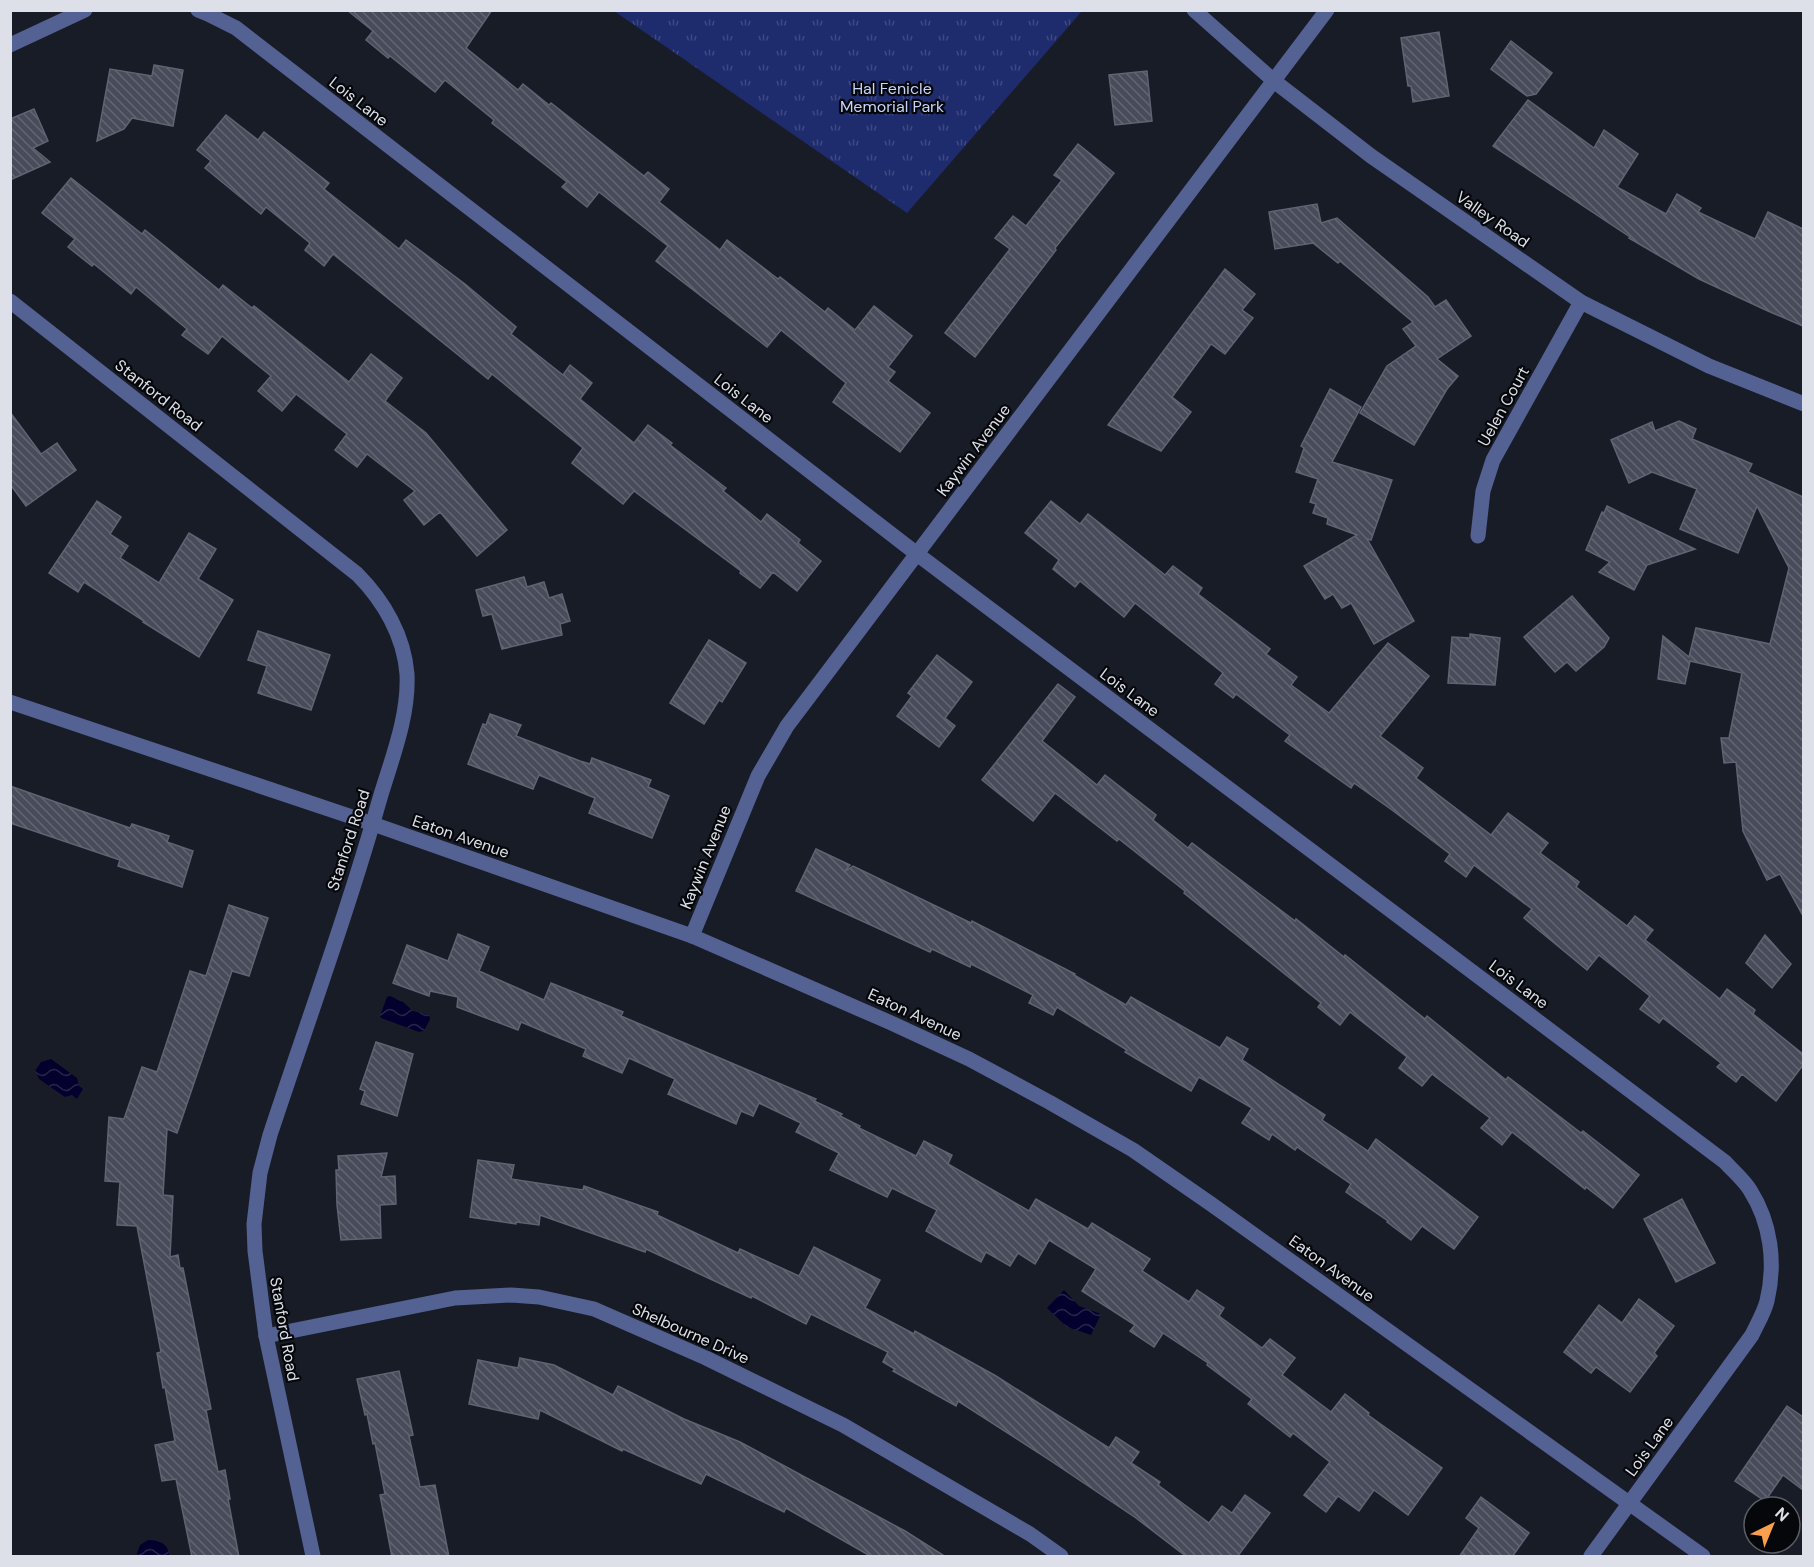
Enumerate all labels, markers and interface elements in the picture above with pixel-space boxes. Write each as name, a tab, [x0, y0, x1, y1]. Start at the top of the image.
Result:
street label: Lois Lane	[325, 72, 392, 131]
park label: Hal Fenicle Memorial Park	[840, 78, 944, 117]
street label: Valley Road	[1452, 186, 1533, 252]
street label: Stanford Road	[111, 355, 207, 436]
street label: Uelen Court	[1473, 363, 1534, 450]
street label: Lois Lane	[710, 369, 777, 428]
street label: Kaywin Avenue	[932, 400, 1015, 501]
street label: Lois Lane	[1096, 663, 1164, 722]
street label: Stanford Road	[322, 787, 375, 893]
street label: Kaywin Avenue	[675, 802, 736, 912]
street label: Eaton Avenue	[410, 810, 512, 863]
street label: Lois Lane	[1485, 955, 1553, 1014]
street label: Eaton Avenue	[865, 984, 965, 1045]
street label: Eaton Avenue	[1285, 1230, 1379, 1307]
street label: Stanford Road	[265, 1275, 304, 1383]
street label: Shelbourne Drive	[629, 1298, 753, 1369]
street label: Lois Lane	[1621, 1412, 1678, 1480]
north arrow	[1742, 1495, 1802, 1555]
text: N	[1770, 1503, 1793, 1526]

